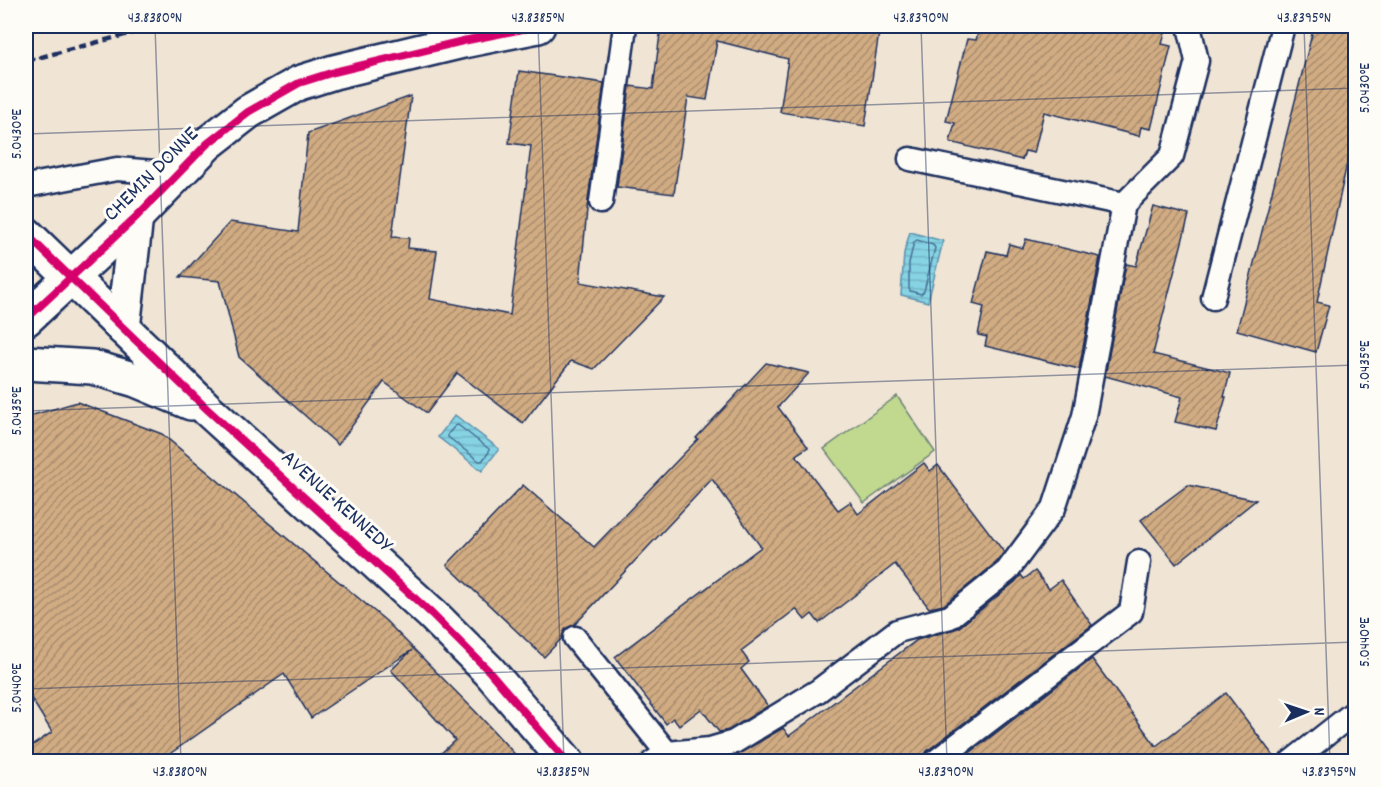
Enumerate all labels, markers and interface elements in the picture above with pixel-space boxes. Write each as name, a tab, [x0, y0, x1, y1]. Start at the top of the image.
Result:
text: 43.8380°N	[128, 8, 182, 30]
text: 43.8385°N	[511, 8, 565, 30]
text: 43.8390°N	[893, 8, 949, 30]
text: 43.8395°N	[1277, 8, 1331, 30]
text: 5.0430°E	[1355, 63, 1377, 113]
text: 5.0430°E	[7, 109, 29, 159]
street label: CHEMIN DONNE	[97, 120, 207, 230]
text: 5.0435°E	[1355, 340, 1377, 390]
text: 5.0435°E	[7, 386, 29, 436]
street label: AVENUE KENNEDY	[273, 444, 399, 561]
text: 5.0440°E	[1355, 617, 1377, 667]
text: 5.0440°E	[7, 663, 29, 713]
north arrow	[1276, 682, 1336, 742]
text: N	[1307, 707, 1330, 716]
text: 43.8380°N	[153, 762, 207, 784]
text: 43.8385°N	[536, 762, 590, 784]
text: 43.8390°N	[918, 762, 974, 784]
text: 43.8395°N	[1302, 762, 1356, 784]

